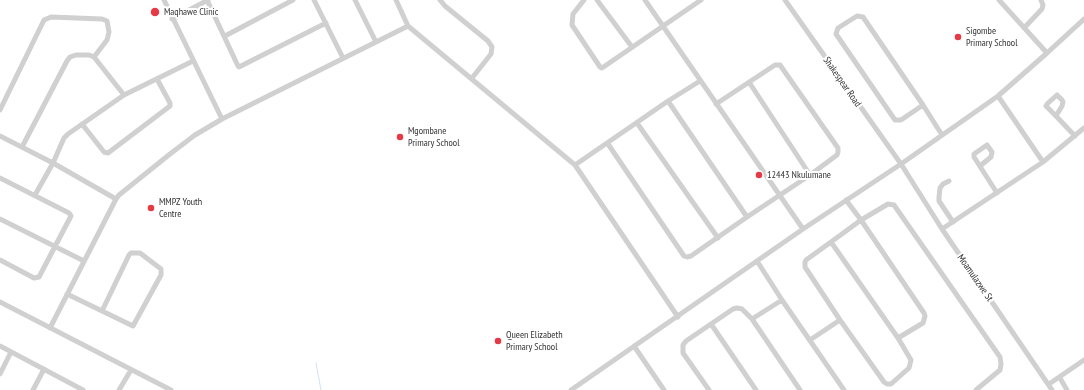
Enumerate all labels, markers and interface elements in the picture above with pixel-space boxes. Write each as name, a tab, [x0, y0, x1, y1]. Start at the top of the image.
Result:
marker: Maqhawe Clinic	[149, 6, 161, 18]
place label: Maqhawe Clinic	[164, 6, 218, 18]
place label: Sigombe Primary School	[966, 25, 1017, 48]
marker: Sigombe Primary School	[953, 32, 963, 42]
street label: Shakespear Road	[820, 55, 864, 109]
place label: Mgombane Primary School	[408, 125, 459, 148]
marker: Mgombane Primary School	[395, 132, 405, 142]
place label: 12443 Nkulumane	[767, 169, 831, 181]
marker: 12443 Nkulumane	[754, 170, 764, 180]
place label: MMPZ Youth Centre	[159, 196, 202, 220]
marker: MMPZ Youth Centre	[146, 203, 156, 213]
street label: Moamulazwe St	[954, 252, 996, 304]
place label: Queen Elizabeth Primary School	[506, 329, 563, 352]
marker: Queen Elizabeth Primary School	[493, 336, 503, 346]

